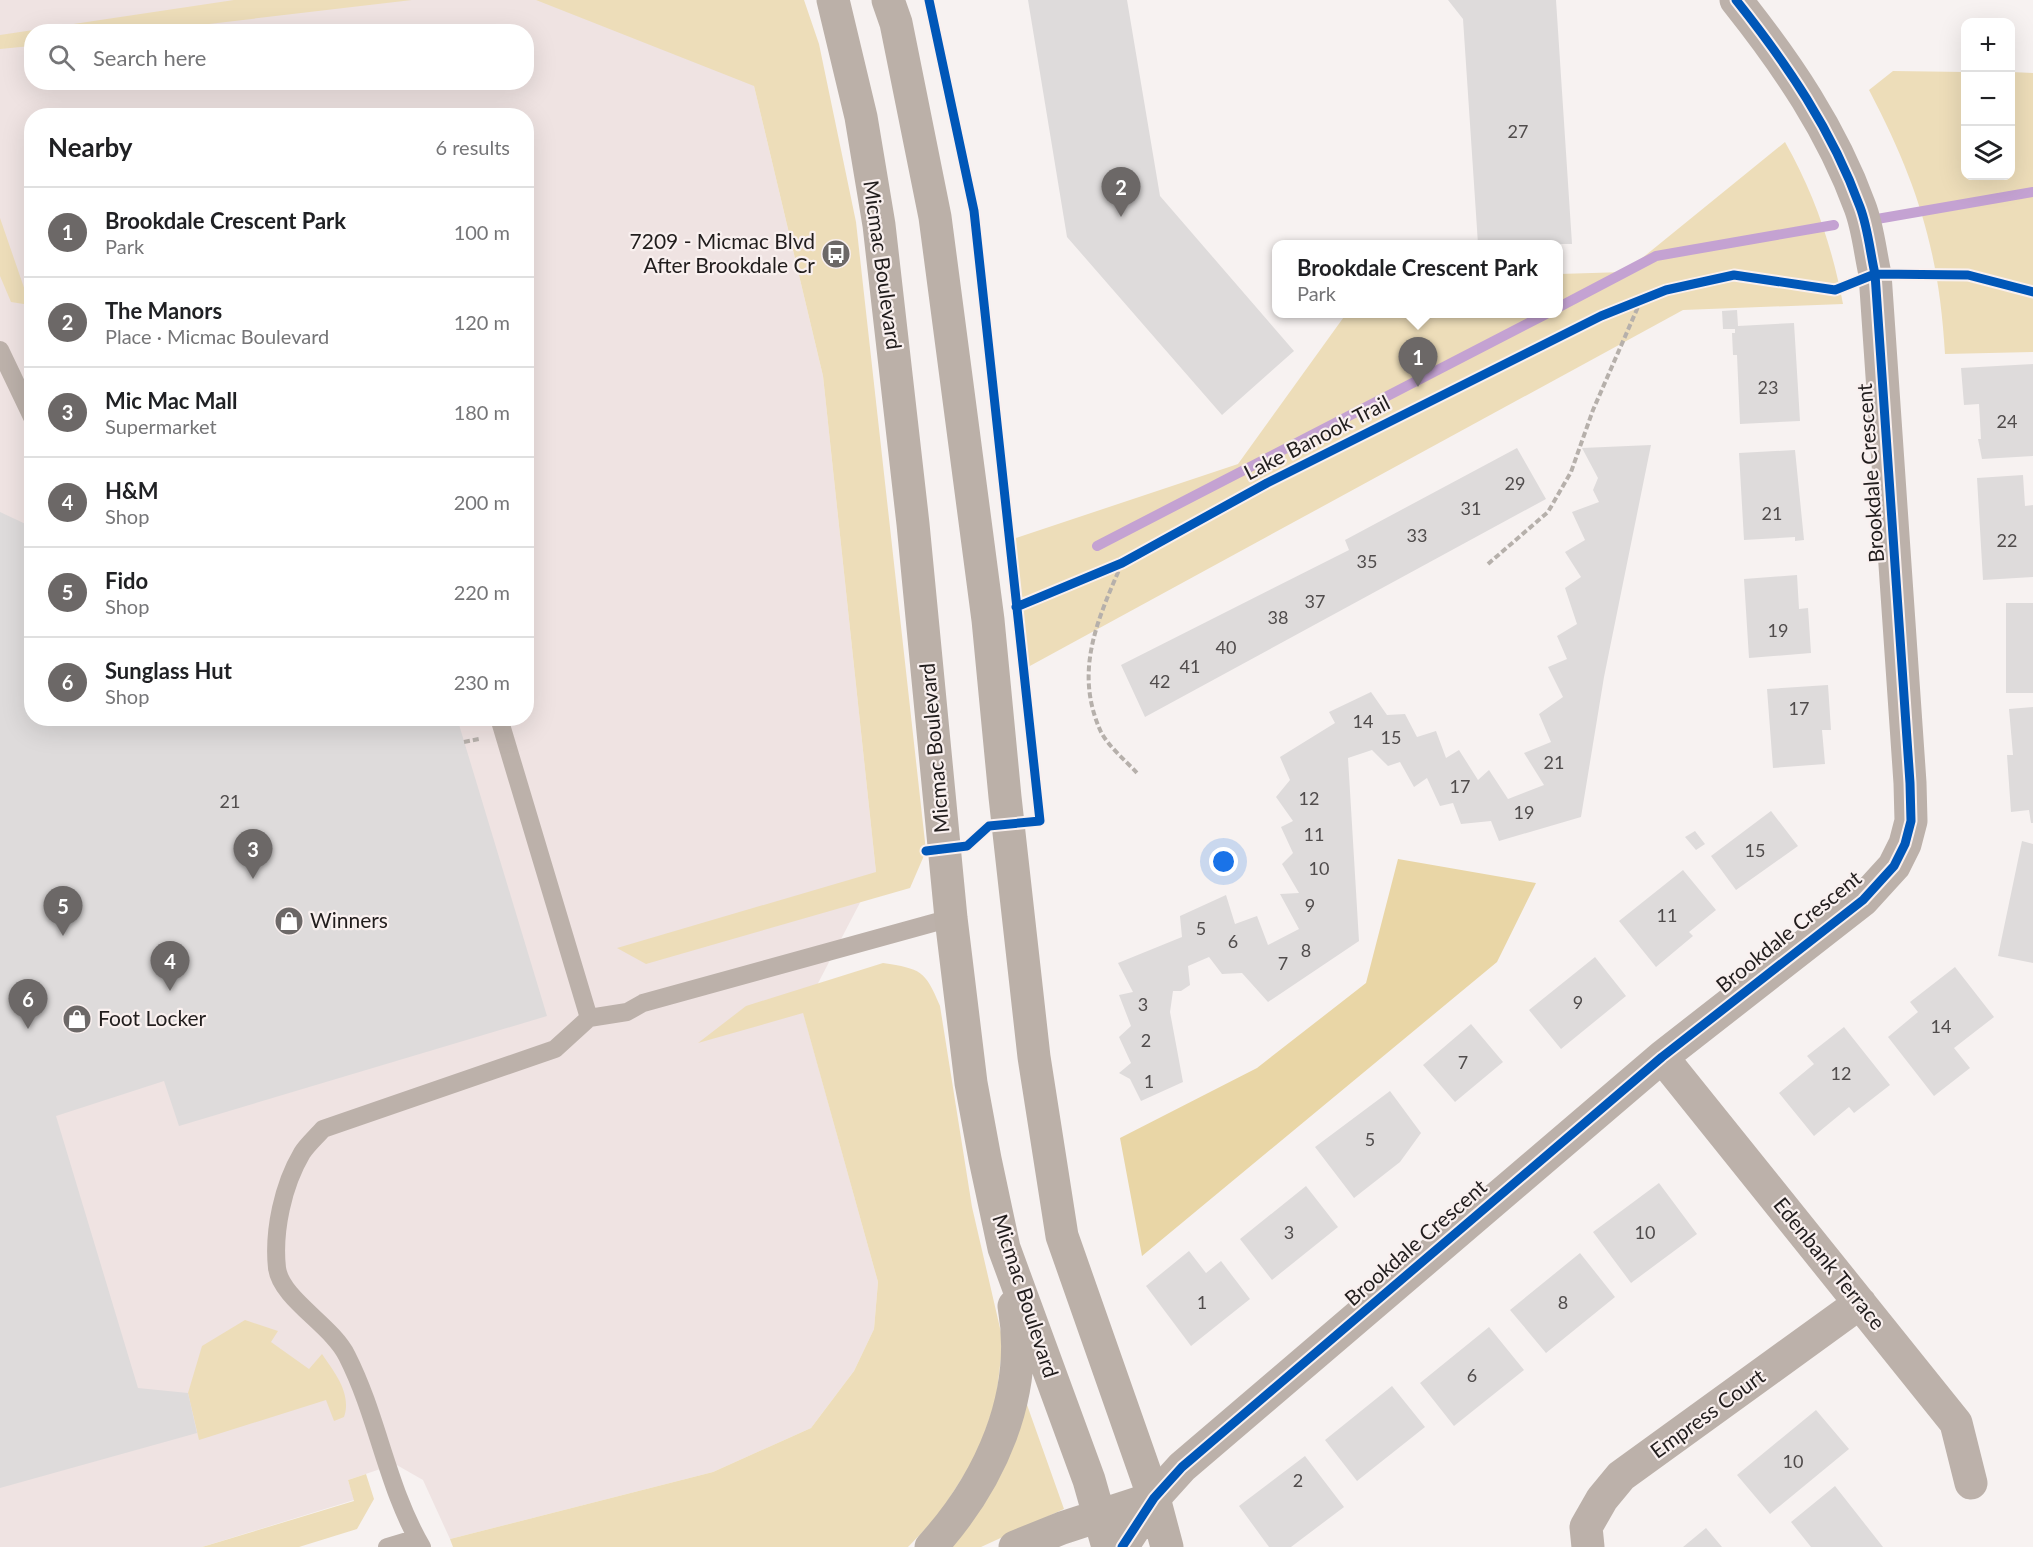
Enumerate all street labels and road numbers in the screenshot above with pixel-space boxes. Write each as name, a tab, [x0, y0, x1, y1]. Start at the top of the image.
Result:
street label: Micmac Boulevard	[859, 179, 908, 351]
street label: Brookdale Crescent	[1851, 382, 1888, 564]
street label: Lake Banook Trail	[1239, 389, 1394, 484]
street label: Micmac Boulevard	[914, 662, 953, 834]
street label: Brookdale Crescent	[1710, 864, 1866, 997]
street label: Brookdale Crescent	[1339, 1173, 1491, 1310]
street label: Edenbank Terrace	[1769, 1192, 1891, 1334]
street label: Micmac Boulevard	[988, 1211, 1065, 1380]
street label: Empress Court	[1645, 1363, 1770, 1463]

